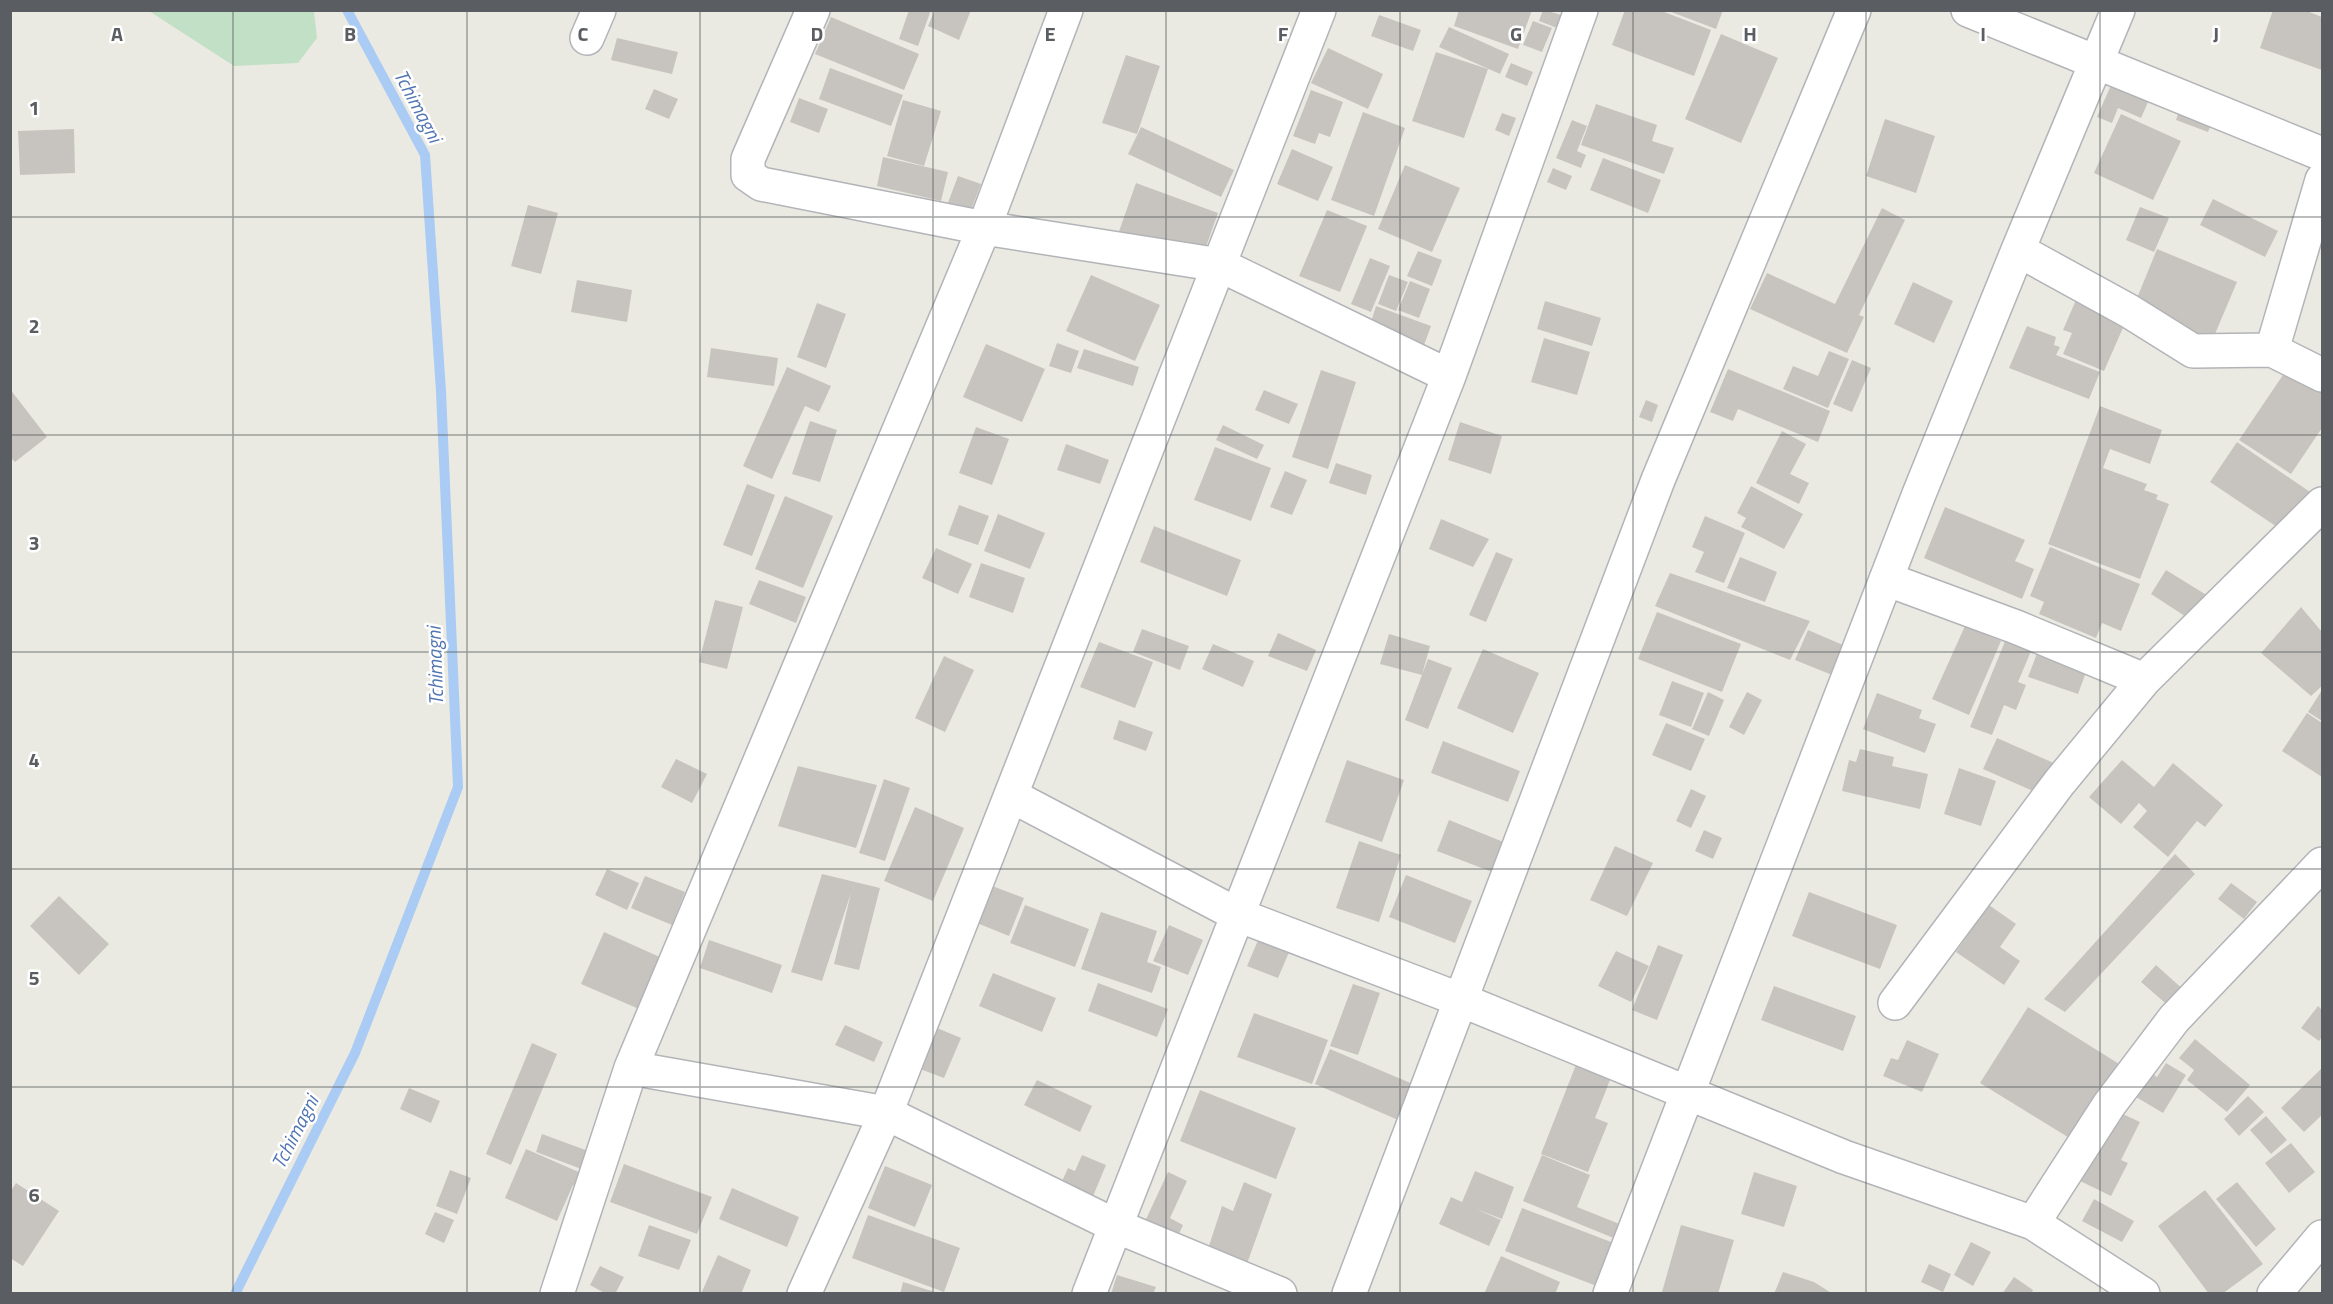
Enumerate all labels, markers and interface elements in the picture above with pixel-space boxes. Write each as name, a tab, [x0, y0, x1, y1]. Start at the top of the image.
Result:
text: A	[111, 18, 123, 49]
text: B	[344, 18, 356, 49]
text: C	[578, 18, 589, 49]
text: D	[811, 18, 823, 49]
text: E	[1044, 18, 1056, 49]
text: F	[1278, 18, 1289, 49]
text: G	[1510, 18, 1522, 49]
text: H	[1743, 18, 1757, 49]
text: I	[1980, 18, 1986, 49]
text: J	[2213, 18, 2219, 49]
water label: Tchimagni	[386, 64, 452, 150]
text: 1	[28, 92, 40, 123]
text: 2	[28, 310, 40, 341]
text: 3	[28, 527, 40, 558]
water label: Tchimagni	[418, 623, 451, 706]
text: 4	[28, 744, 40, 775]
text: 5	[28, 962, 40, 993]
water label: Tchimagni	[263, 1087, 328, 1174]
text: 6	[28, 1179, 40, 1210]

